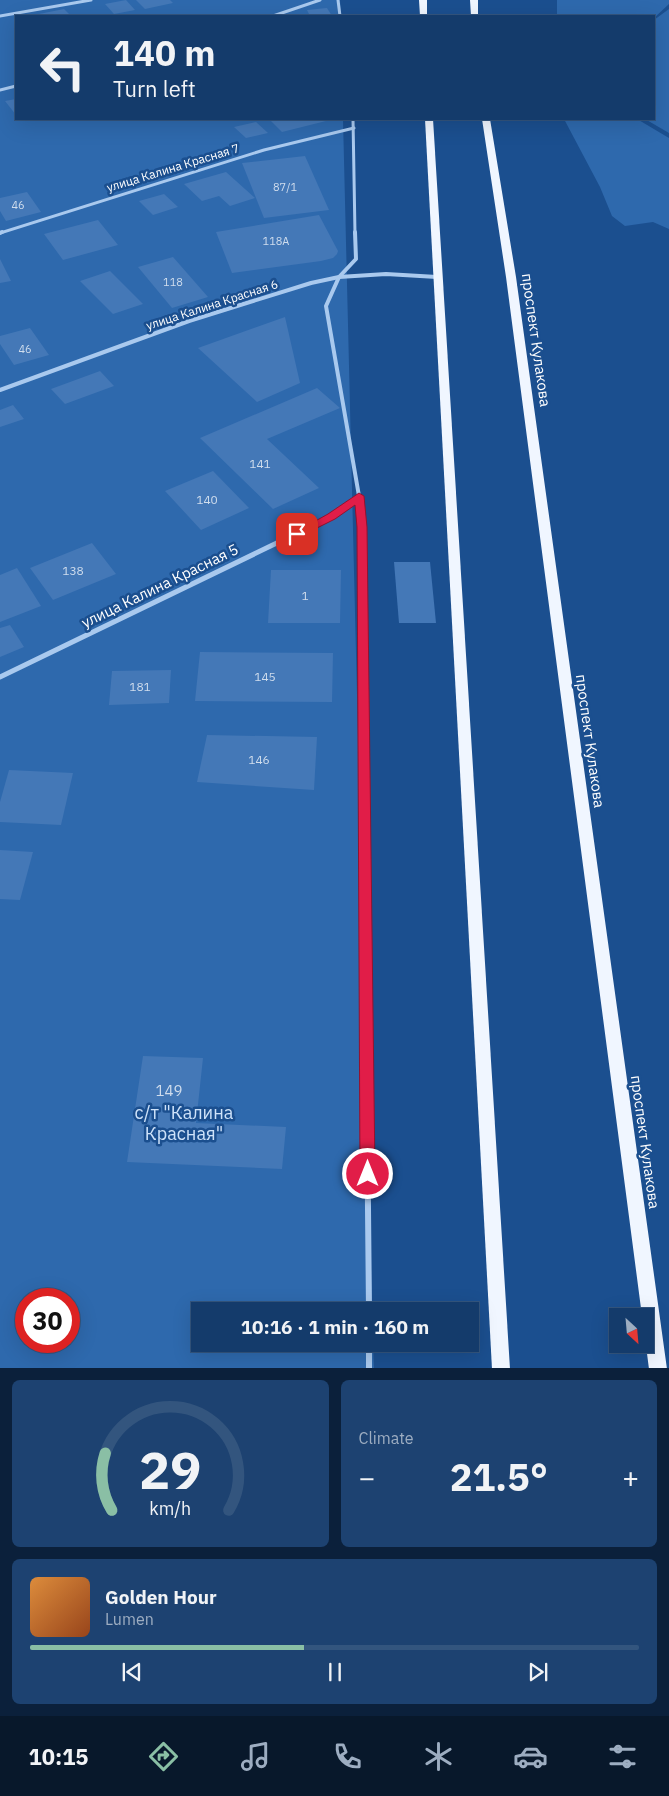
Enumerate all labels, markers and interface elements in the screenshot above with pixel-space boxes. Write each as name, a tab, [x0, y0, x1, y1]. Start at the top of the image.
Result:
text: 140 m	[113, 30, 216, 76]
icon: left	[30, 35, 95, 100]
text: Turn left	[113, 74, 196, 103]
street label: улица Калина Красная 7	[105, 140, 241, 195]
house number: 87/1	[273, 180, 297, 194]
house number: 46	[11, 198, 25, 212]
house number: 118А	[263, 234, 289, 248]
street label: проспект Кулакова	[518, 272, 555, 408]
house number: 118	[163, 275, 183, 289]
street label: улица Калина Красная 6	[144, 276, 280, 333]
house number: 46	[18, 342, 32, 356]
house number: 141	[249, 456, 271, 471]
house number: 140	[196, 492, 218, 507]
pin	[276, 513, 318, 555]
icon: arrive	[283, 520, 311, 548]
street label: улица Калина Красная 5	[78, 539, 241, 632]
house number: 138	[62, 563, 84, 578]
house number: 1	[301, 588, 309, 603]
house number: 145	[254, 669, 276, 684]
street label: проспект Кулакова	[572, 673, 609, 809]
house number: 181	[129, 679, 151, 694]
house number: 146	[248, 752, 270, 767]
street label: проспект Кулакова	[627, 1074, 664, 1210]
house number: 149	[155, 1081, 183, 1100]
park label: с/т "Калина Красная"	[135, 1101, 234, 1145]
position arrow	[341, 1147, 393, 1199]
speed limit sign: 30	[15, 1288, 80, 1353]
north arrow	[609, 1308, 654, 1352]
map controls	[609, 1308, 654, 1353]
text: 10:16 · 1 min · 160 m	[241, 1315, 429, 1339]
text: Climate	[359, 1428, 414, 1448]
text: 29	[139, 1436, 201, 1503]
text: 21.5°	[450, 1452, 548, 1501]
text: −	[359, 1459, 375, 1496]
text: +	[622, 1459, 639, 1496]
text: km/h	[149, 1497, 191, 1520]
text: Golden Hour	[105, 1585, 217, 1609]
text: Lumen	[105, 1609, 154, 1629]
icon: previous	[118, 1658, 146, 1686]
icon: pause	[321, 1658, 349, 1686]
icon: next	[524, 1658, 552, 1686]
icon: directions	[146, 1739, 181, 1774]
icon: music	[238, 1739, 273, 1774]
icon: phone	[330, 1739, 365, 1774]
icon: climate	[421, 1739, 456, 1774]
icon: car	[513, 1739, 548, 1774]
icon: filters	[605, 1739, 640, 1774]
text: 10:15	[28, 1742, 89, 1771]

